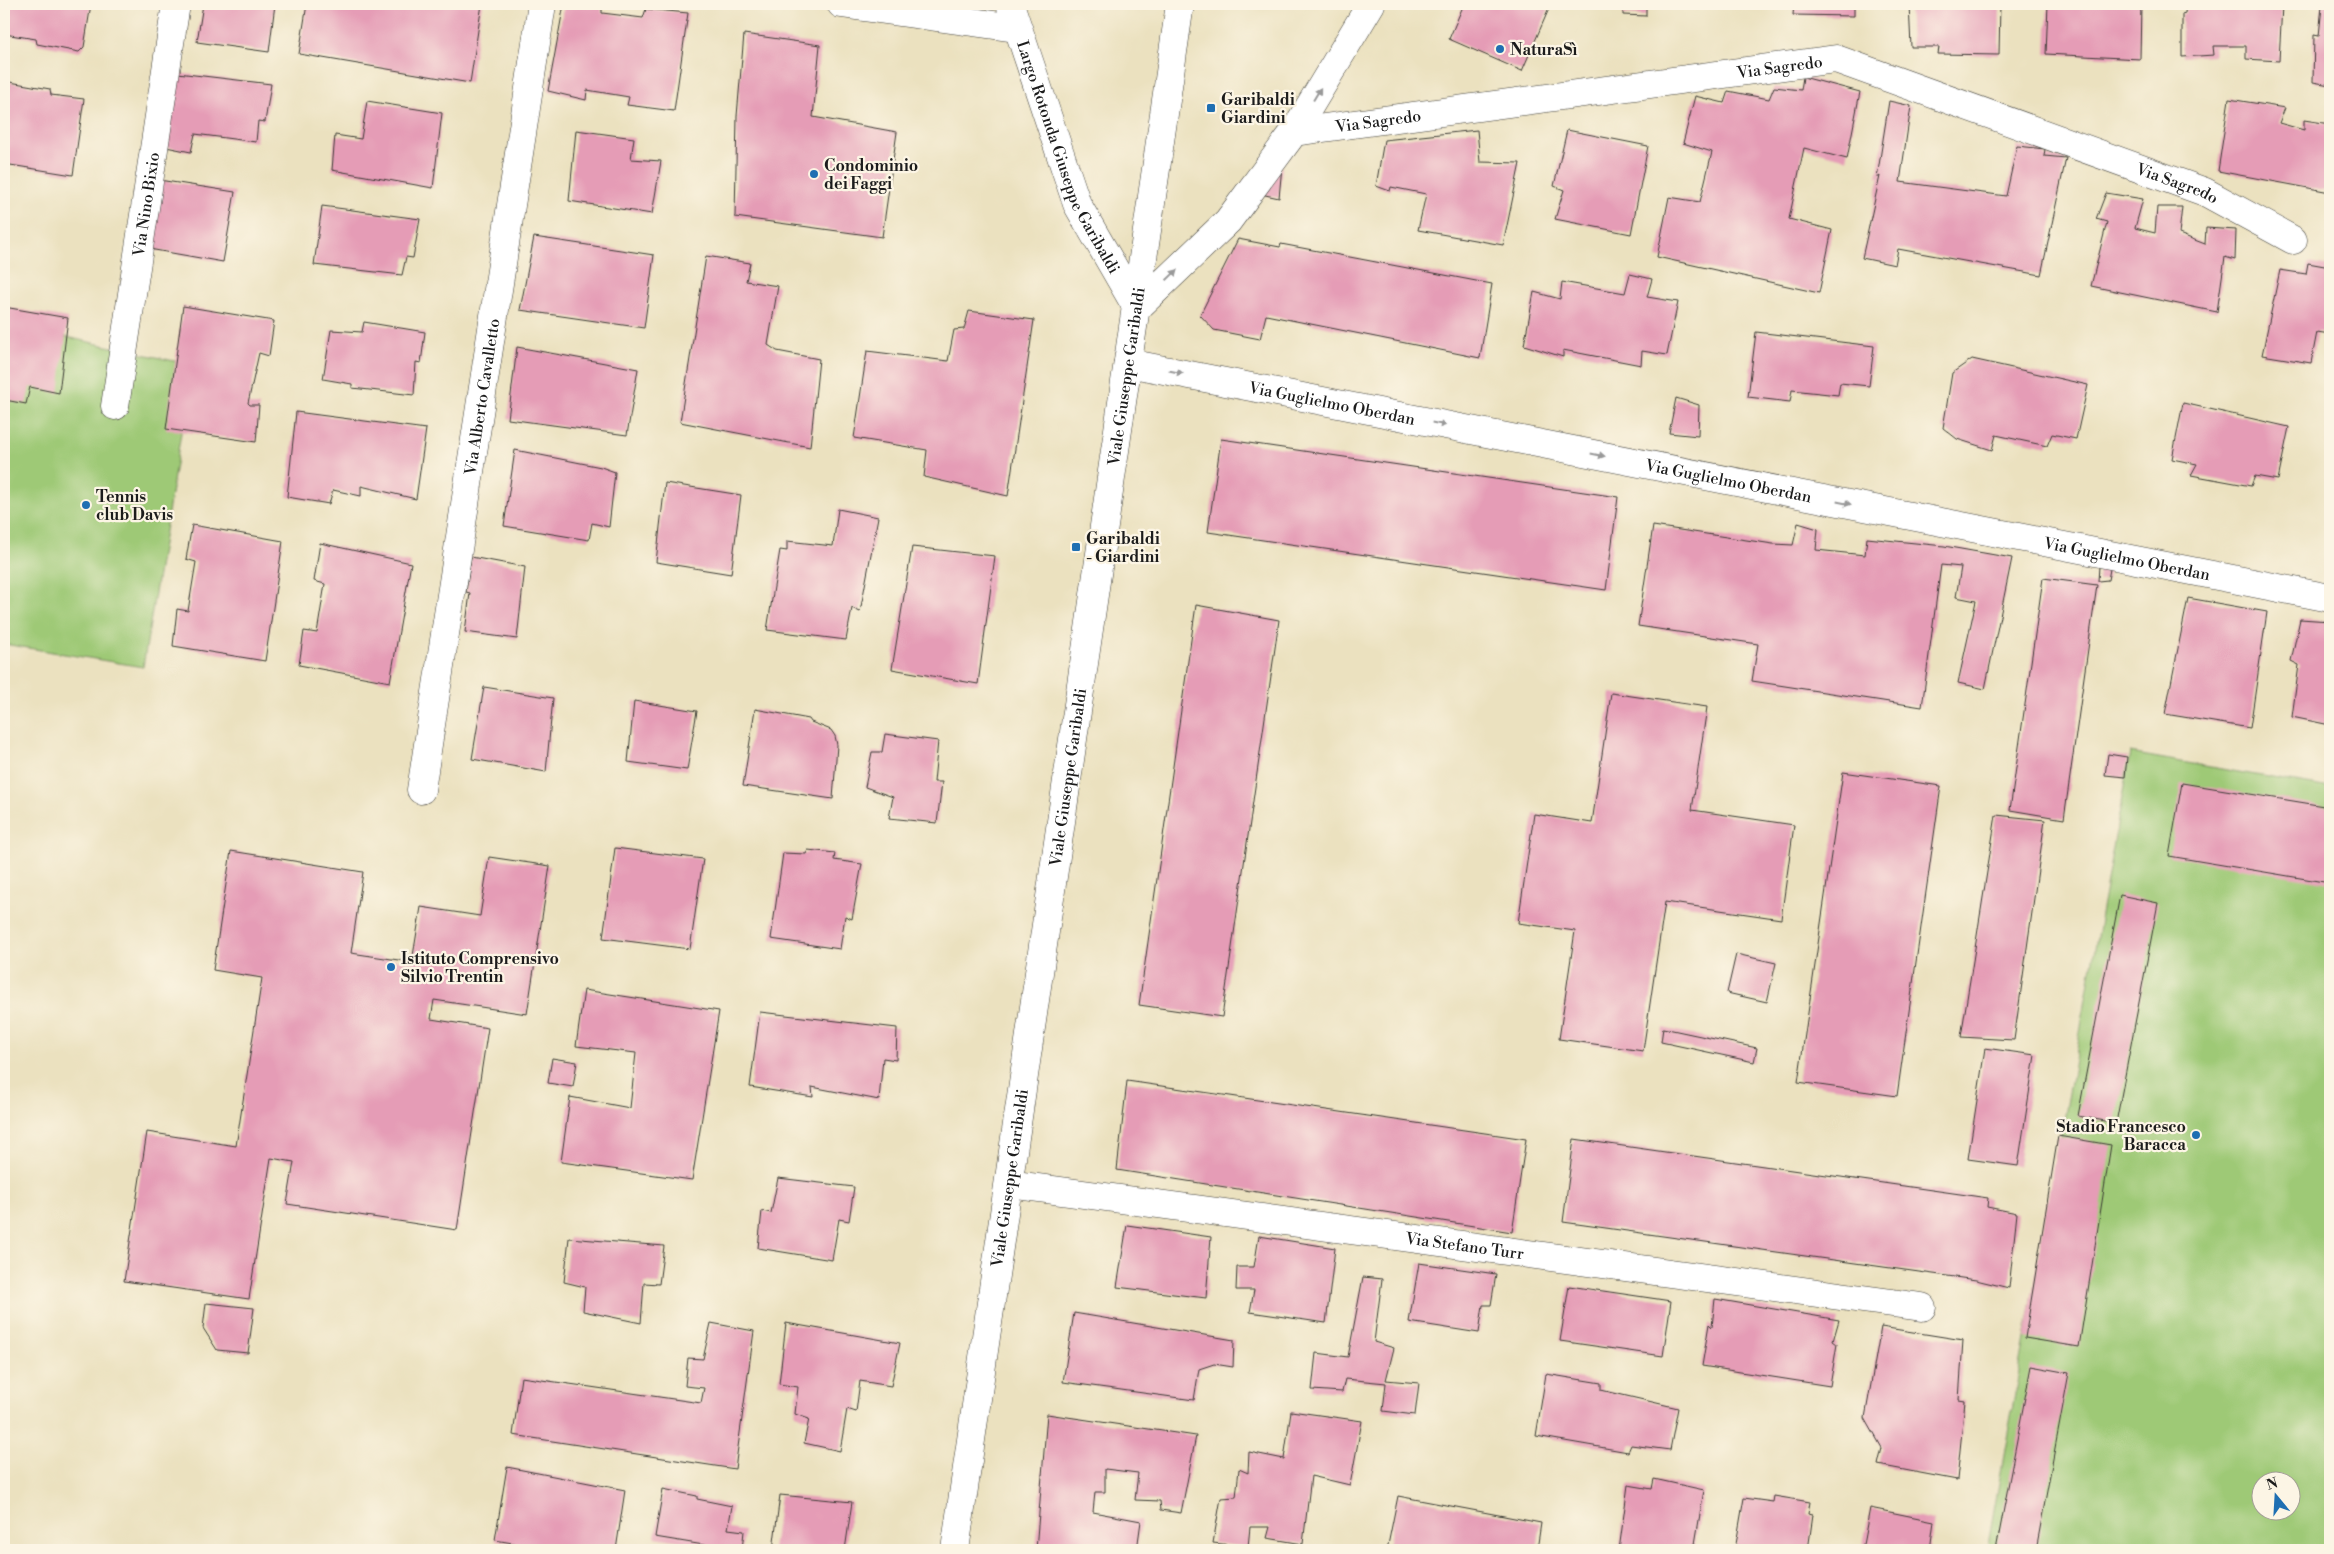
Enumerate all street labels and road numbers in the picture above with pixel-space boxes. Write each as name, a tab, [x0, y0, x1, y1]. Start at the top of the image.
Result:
street label: Largo Rotonda Giuseppe Garibaldi	[1012, 38, 1124, 277]
street label: Via Sagredo	[1735, 52, 1824, 83]
street label: Via Sagredo	[1333, 106, 1422, 137]
street label: Via Nino Bixio	[129, 151, 164, 259]
street label: Via Sagredo	[2132, 159, 2222, 208]
street label: Viale Giuseppe Garibaldi	[1104, 286, 1150, 468]
street label: Via Alberto Cavalletto	[460, 317, 504, 477]
street label: Via Guglielmo Oberdan	[1246, 378, 1417, 430]
street label: Via Guglielmo Oberdan	[1643, 455, 1814, 508]
street label: Via Guglielmo Oberdan	[2041, 533, 2212, 585]
street label: Viale Giuseppe Garibaldi	[1045, 687, 1091, 869]
street label: Viale Giuseppe Garibaldi	[987, 1088, 1033, 1270]
street label: Via Stefano Turr	[1403, 1228, 1525, 1264]

